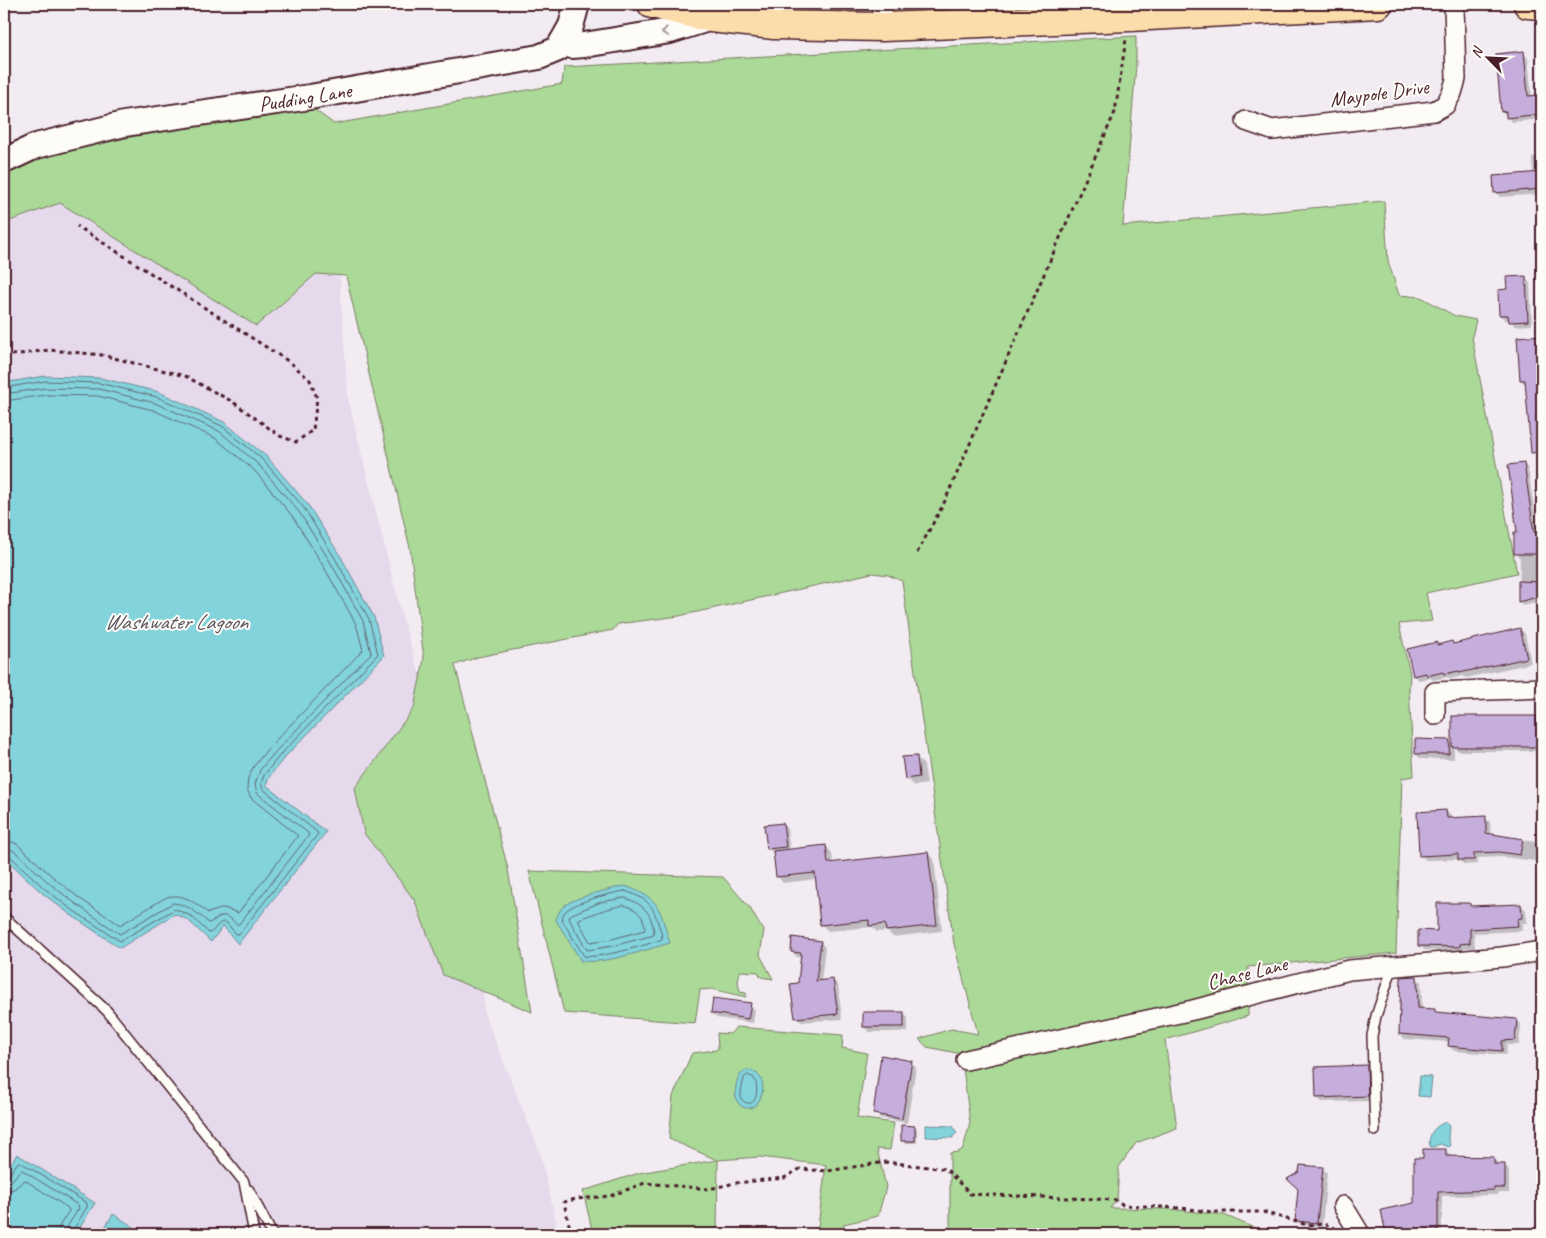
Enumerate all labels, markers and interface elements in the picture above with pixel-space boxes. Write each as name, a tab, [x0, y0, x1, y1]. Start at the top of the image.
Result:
one-way arrow	[660, 26, 669, 37]
north arrow	[1464, 32, 1514, 82]
text: N	[1467, 43, 1487, 60]
street label: Maypole Drive	[1328, 73, 1431, 113]
street label: Pudding Lane	[257, 77, 355, 117]
water label: Washwater Lagoon	[104, 608, 250, 636]
street label: Chase Lane	[1204, 950, 1292, 996]

